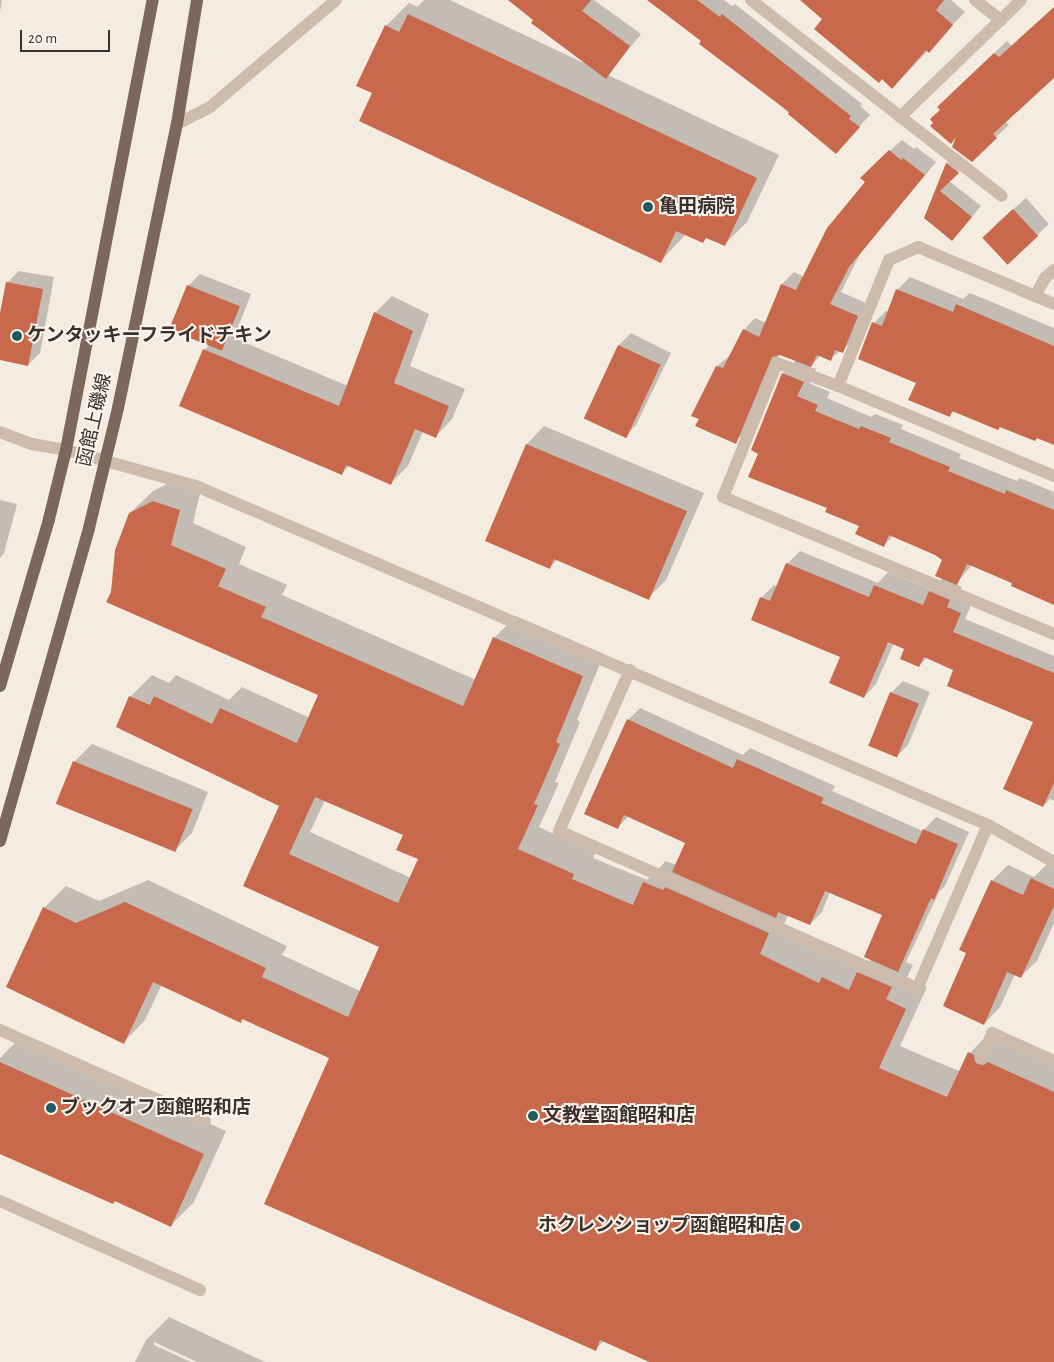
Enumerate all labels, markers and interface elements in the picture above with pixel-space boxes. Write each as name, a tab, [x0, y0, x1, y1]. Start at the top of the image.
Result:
scale bar	[22, 20, 112, 52]
text: 20 m	[28, 31, 57, 46]
place label: 亀田病院	[659, 196, 735, 218]
marker: 亀田病院	[641, 200, 655, 214]
place label: ケンタッキーフライドチキン	[27, 325, 274, 347]
marker: ケンタッキーフライドチキン	[11, 330, 23, 342]
street label: 函館上磯線	[73, 371, 117, 469]
place label: ブックオフ函館昭和店	[61, 1097, 251, 1119]
marker: ブックオフ函館昭和店	[45, 1102, 57, 1114]
place label: 文教堂函館昭和店	[543, 1105, 695, 1127]
marker: 文教堂函館昭和店	[527, 1110, 539, 1122]
place label: ホクレンショップ函館昭和店	[538, 1215, 785, 1237]
marker: ホクレンショップ函館昭和店	[789, 1220, 801, 1232]

